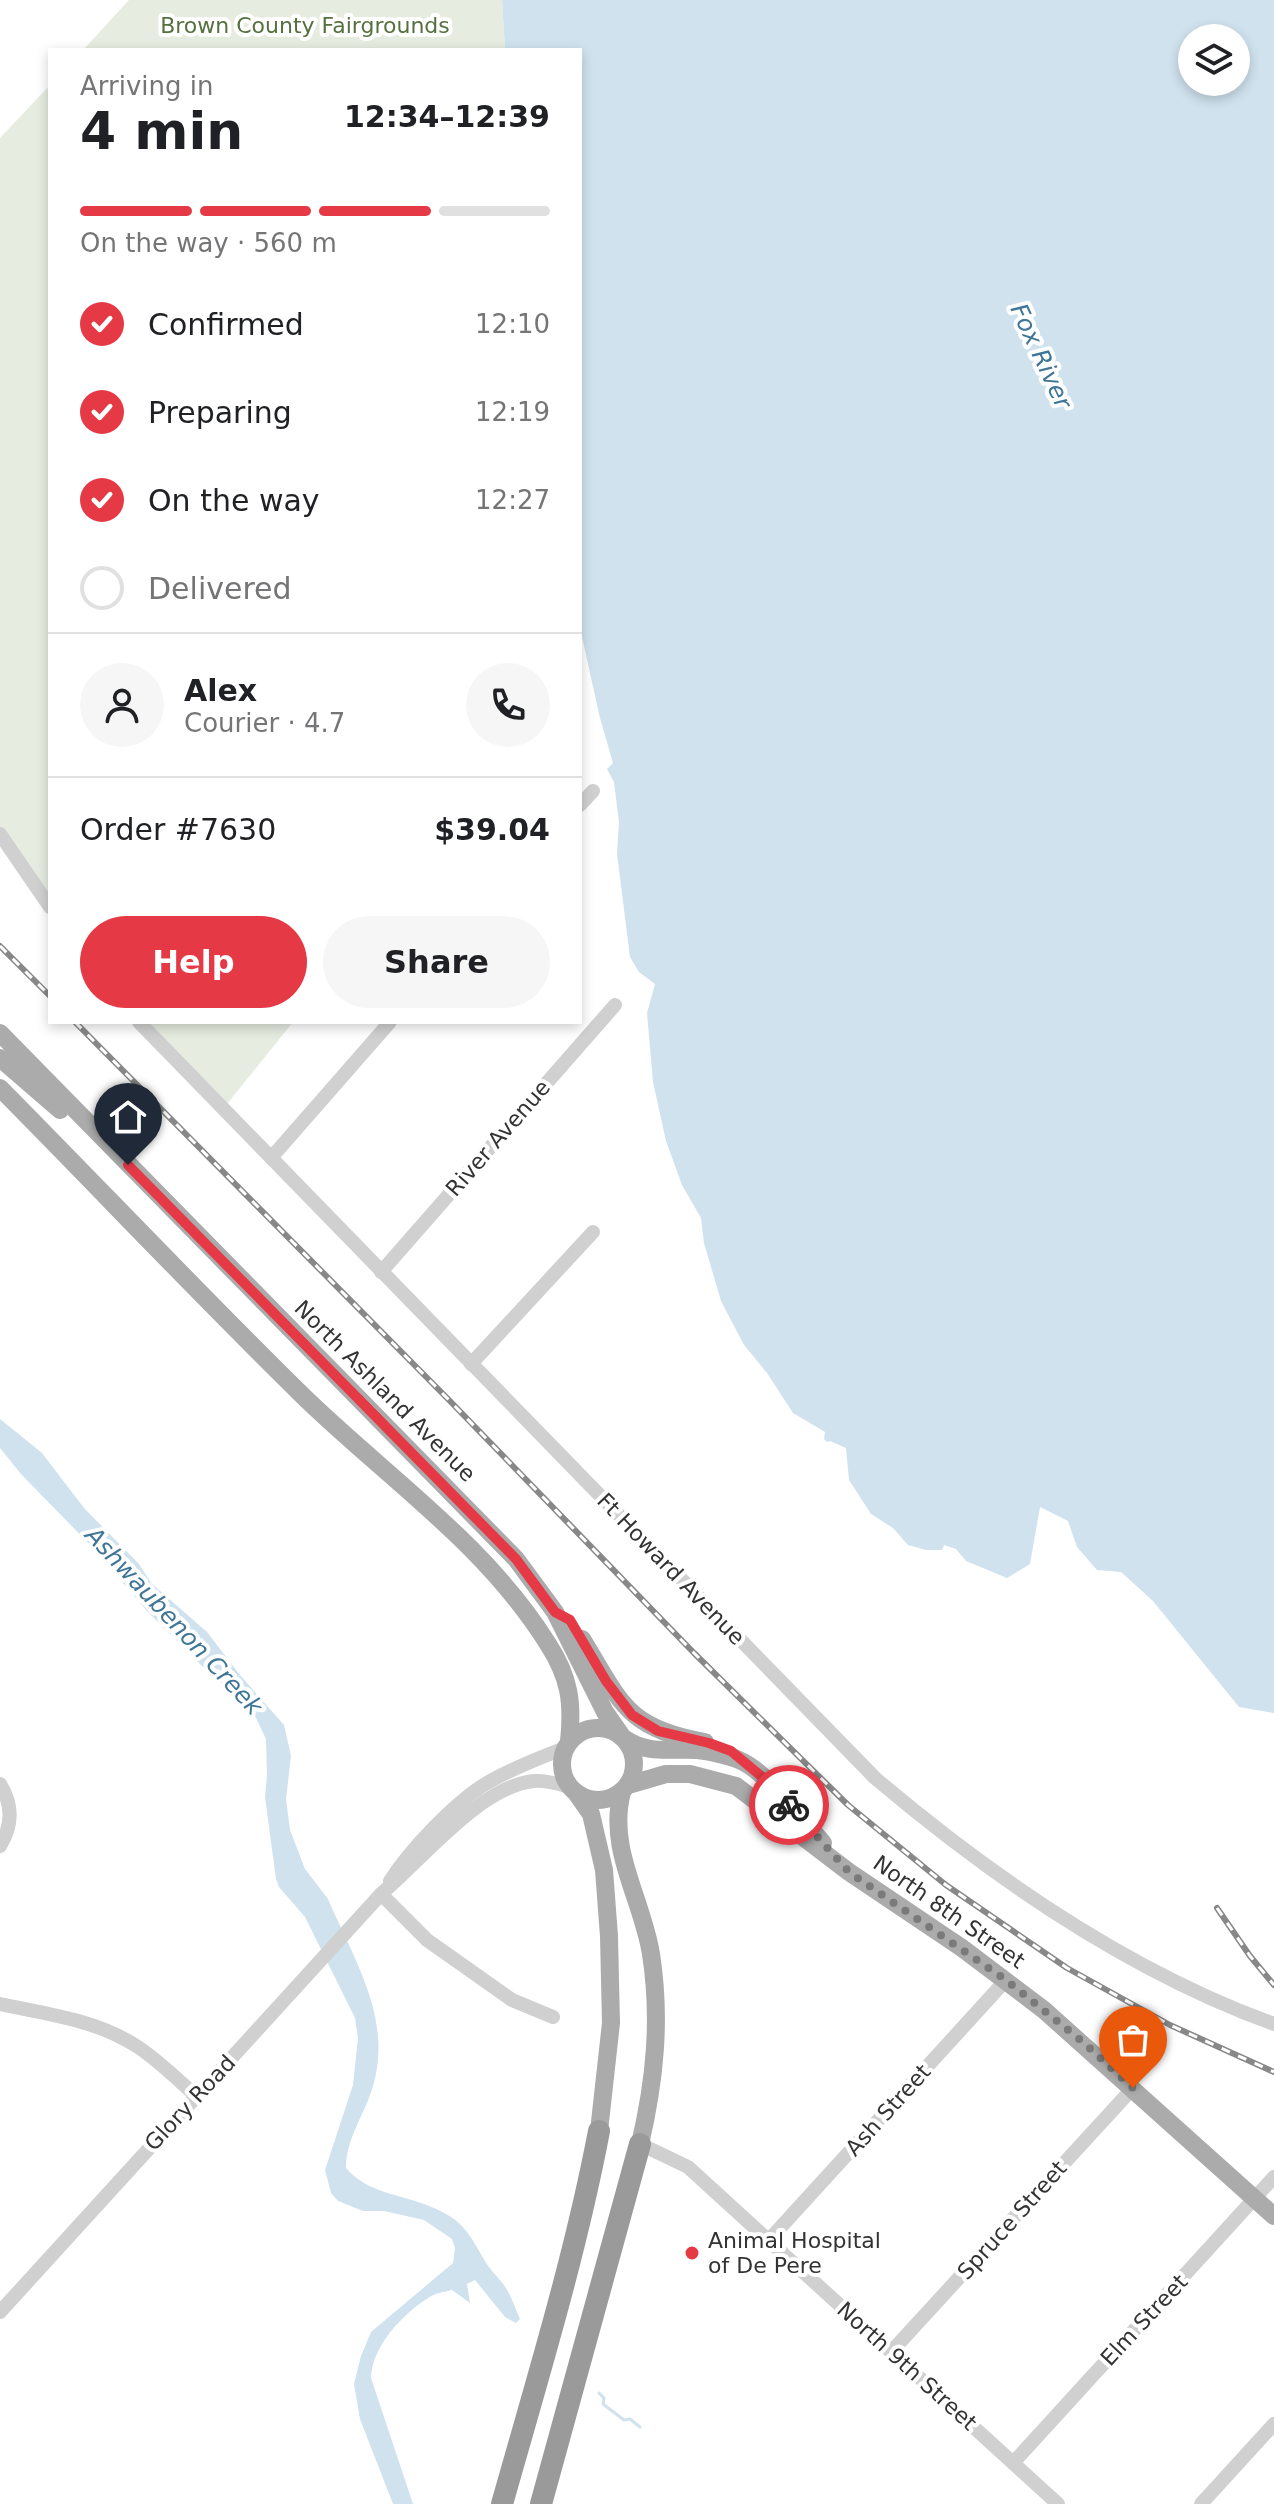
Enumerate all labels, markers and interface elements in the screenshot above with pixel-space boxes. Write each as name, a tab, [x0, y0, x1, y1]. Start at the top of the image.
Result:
park label: Brown County Fairgrounds	[160, 13, 450, 38]
map controls	[1178, 24, 1250, 96]
button: layers	[1178, 24, 1250, 96]
text: Arriving in	[80, 71, 214, 101]
text: 12:34–12:39	[344, 99, 550, 134]
text: 4 min	[80, 101, 243, 161]
text: On the way · 560 m	[80, 228, 337, 258]
water label: Fox River	[1005, 299, 1078, 415]
icon: check	[80, 302, 124, 346]
text: Confirmed	[148, 307, 304, 342]
text: 12:10	[475, 309, 550, 339]
icon: check	[80, 390, 124, 434]
text: Preparing	[148, 395, 292, 430]
text: 12:19	[475, 397, 550, 427]
icon: check	[80, 478, 124, 522]
text: On the way	[148, 483, 320, 518]
text: 12:27	[475, 485, 550, 515]
text: Delivered	[148, 571, 292, 606]
button: person	[80, 663, 164, 747]
button: phone	[466, 663, 550, 747]
text: Alex	[184, 673, 257, 708]
text: Courier · 4.7	[184, 708, 345, 738]
text: Order #7630	[80, 812, 276, 847]
text: $39.04	[434, 812, 550, 847]
button: Help	[80, 916, 307, 1008]
button: Share	[323, 916, 550, 1008]
street label: River Avenue	[441, 1075, 555, 1201]
pin	[94, 1083, 162, 1165]
icon: home	[106, 1095, 150, 1139]
street label: North Ashland Avenue	[289, 1295, 481, 1487]
street label: Ft Howard Avenue	[592, 1488, 750, 1650]
water label: Ashwaubenon Creek	[78, 1520, 269, 1721]
courier	[749, 1765, 829, 1845]
icon: bike	[767, 1783, 811, 1827]
street label: North 8th Street	[869, 1850, 1030, 1974]
pin	[1099, 2006, 1167, 2088]
icon: bag	[1111, 2018, 1155, 2062]
street label: Glory Road	[140, 2050, 240, 2156]
street label: Ash Street	[840, 2059, 936, 2161]
street label: Spruce Street	[952, 2155, 1072, 2284]
place label: Animal Hospital of De Pere	[708, 2228, 881, 2278]
marker: Animal Hospital of De Pere	[683, 2244, 701, 2262]
street label: Elm Street	[1096, 2269, 1193, 2371]
street label: North 9th Street	[832, 2297, 982, 2435]

